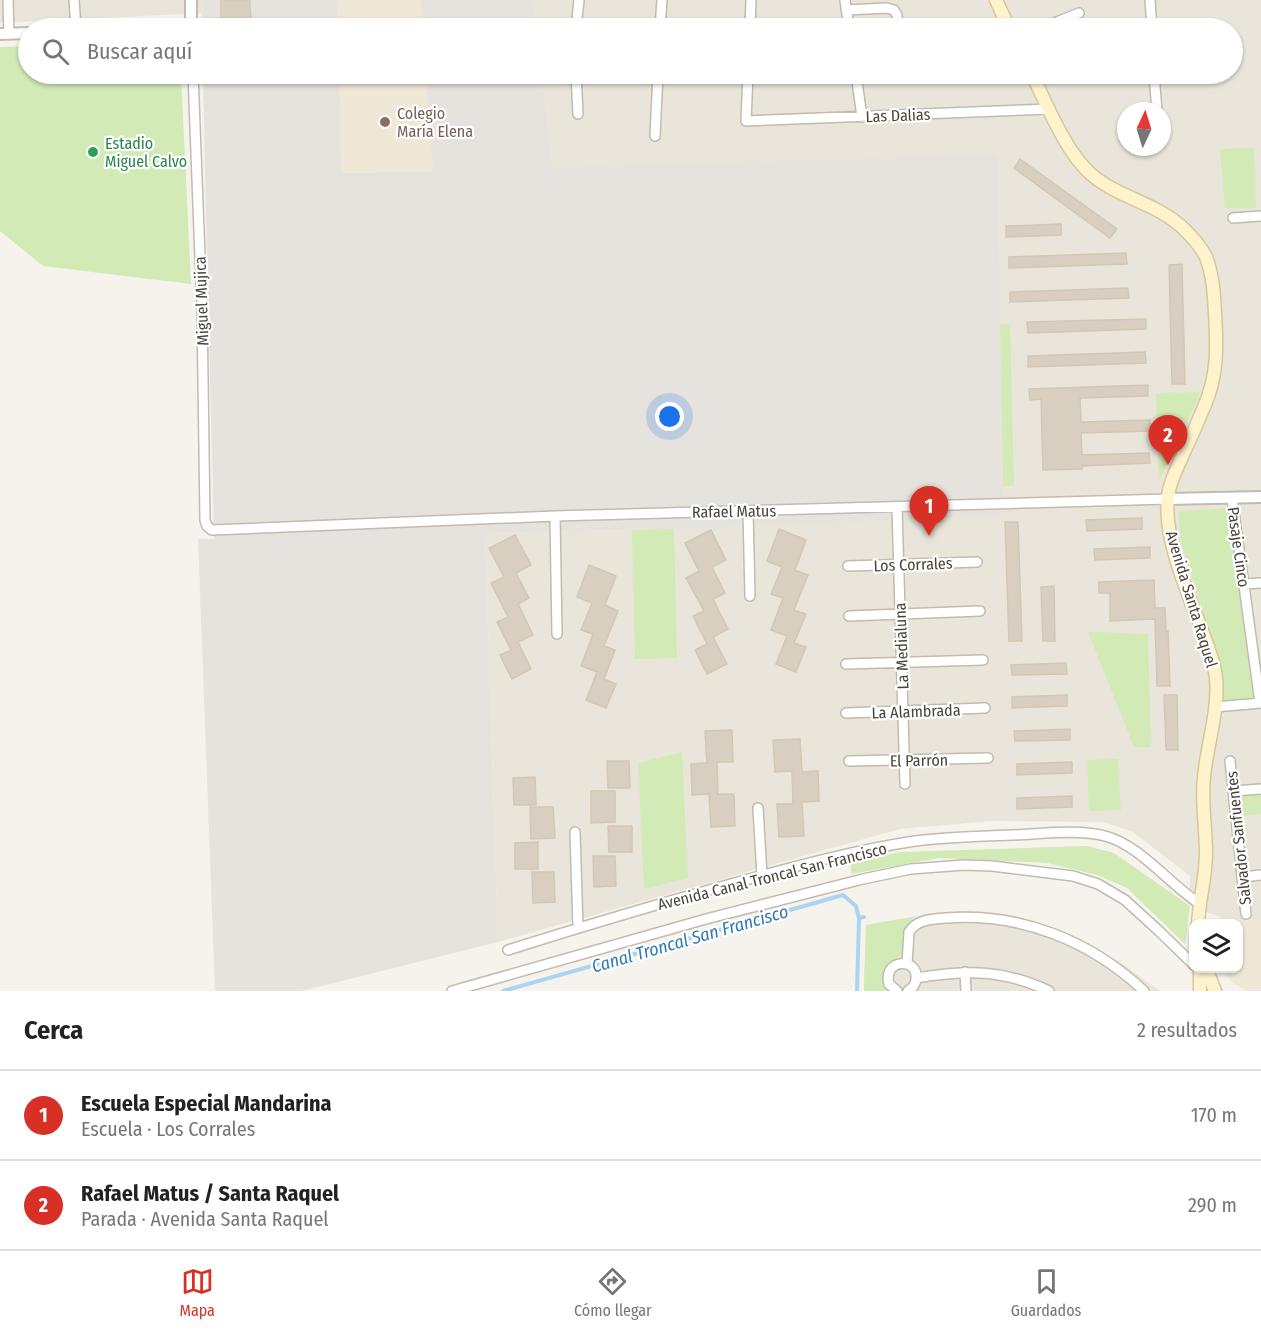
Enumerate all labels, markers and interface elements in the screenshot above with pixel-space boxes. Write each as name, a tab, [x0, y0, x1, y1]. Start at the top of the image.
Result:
search box	[18, 18, 1243, 84]
icon: search	[39, 35, 72, 68]
text: Buscar aquí	[87, 38, 192, 65]
north arrow	[1117, 102, 1171, 156]
place label: Colegio María Elena	[397, 104, 473, 141]
street label: Las Dalias	[865, 105, 931, 126]
marker: Colegio María Elena	[378, 115, 392, 129]
place label: Estadio Miguel Calvo	[105, 134, 187, 171]
marker: Estadio Miguel Calvo	[86, 145, 100, 159]
street label: Miguel Mujica	[190, 256, 213, 346]
your location	[655, 402, 684, 431]
pin: 2	[1148, 416, 1188, 465]
pin: 1	[910, 486, 948, 536]
street label: Rafael Matus	[692, 501, 777, 522]
street label: Pasaje Cinco	[1223, 506, 1254, 588]
street label: Avenida Santa Raquel	[1162, 528, 1221, 670]
street label: Los Corrales	[873, 554, 953, 575]
street label: La Medialuna	[890, 602, 913, 690]
street label: La Alambrada	[871, 700, 961, 723]
street label: El Parrón	[890, 750, 948, 771]
street label: Salvador Sanfuentes	[1222, 770, 1255, 906]
street label: Avenida Canal Troncal San Francisco	[656, 839, 889, 914]
water label: Canal Troncal San Francisco	[589, 900, 791, 978]
map controls	[1189, 919, 1243, 973]
button: layers	[1189, 919, 1243, 973]
text: Cerca	[24, 1015, 83, 1046]
text: 2 resultados	[1137, 1018, 1237, 1042]
text: Escuela Especial Mandarina	[81, 1090, 331, 1117]
text: 1	[39, 1103, 48, 1127]
text: 170 m	[1191, 1103, 1237, 1127]
text: Escuela · Los Corrales	[81, 1117, 255, 1141]
text: Rafael Matus / Santa Raquel	[81, 1180, 339, 1207]
text: 2	[39, 1193, 48, 1217]
text: 290 m	[1188, 1193, 1237, 1217]
text: Parada · Avenida Santa Raquel	[81, 1207, 329, 1231]
tab: Mapa	[180, 1265, 215, 1320]
tab: Cómo llegar	[574, 1265, 652, 1320]
tab: Guardados	[1011, 1265, 1081, 1320]

